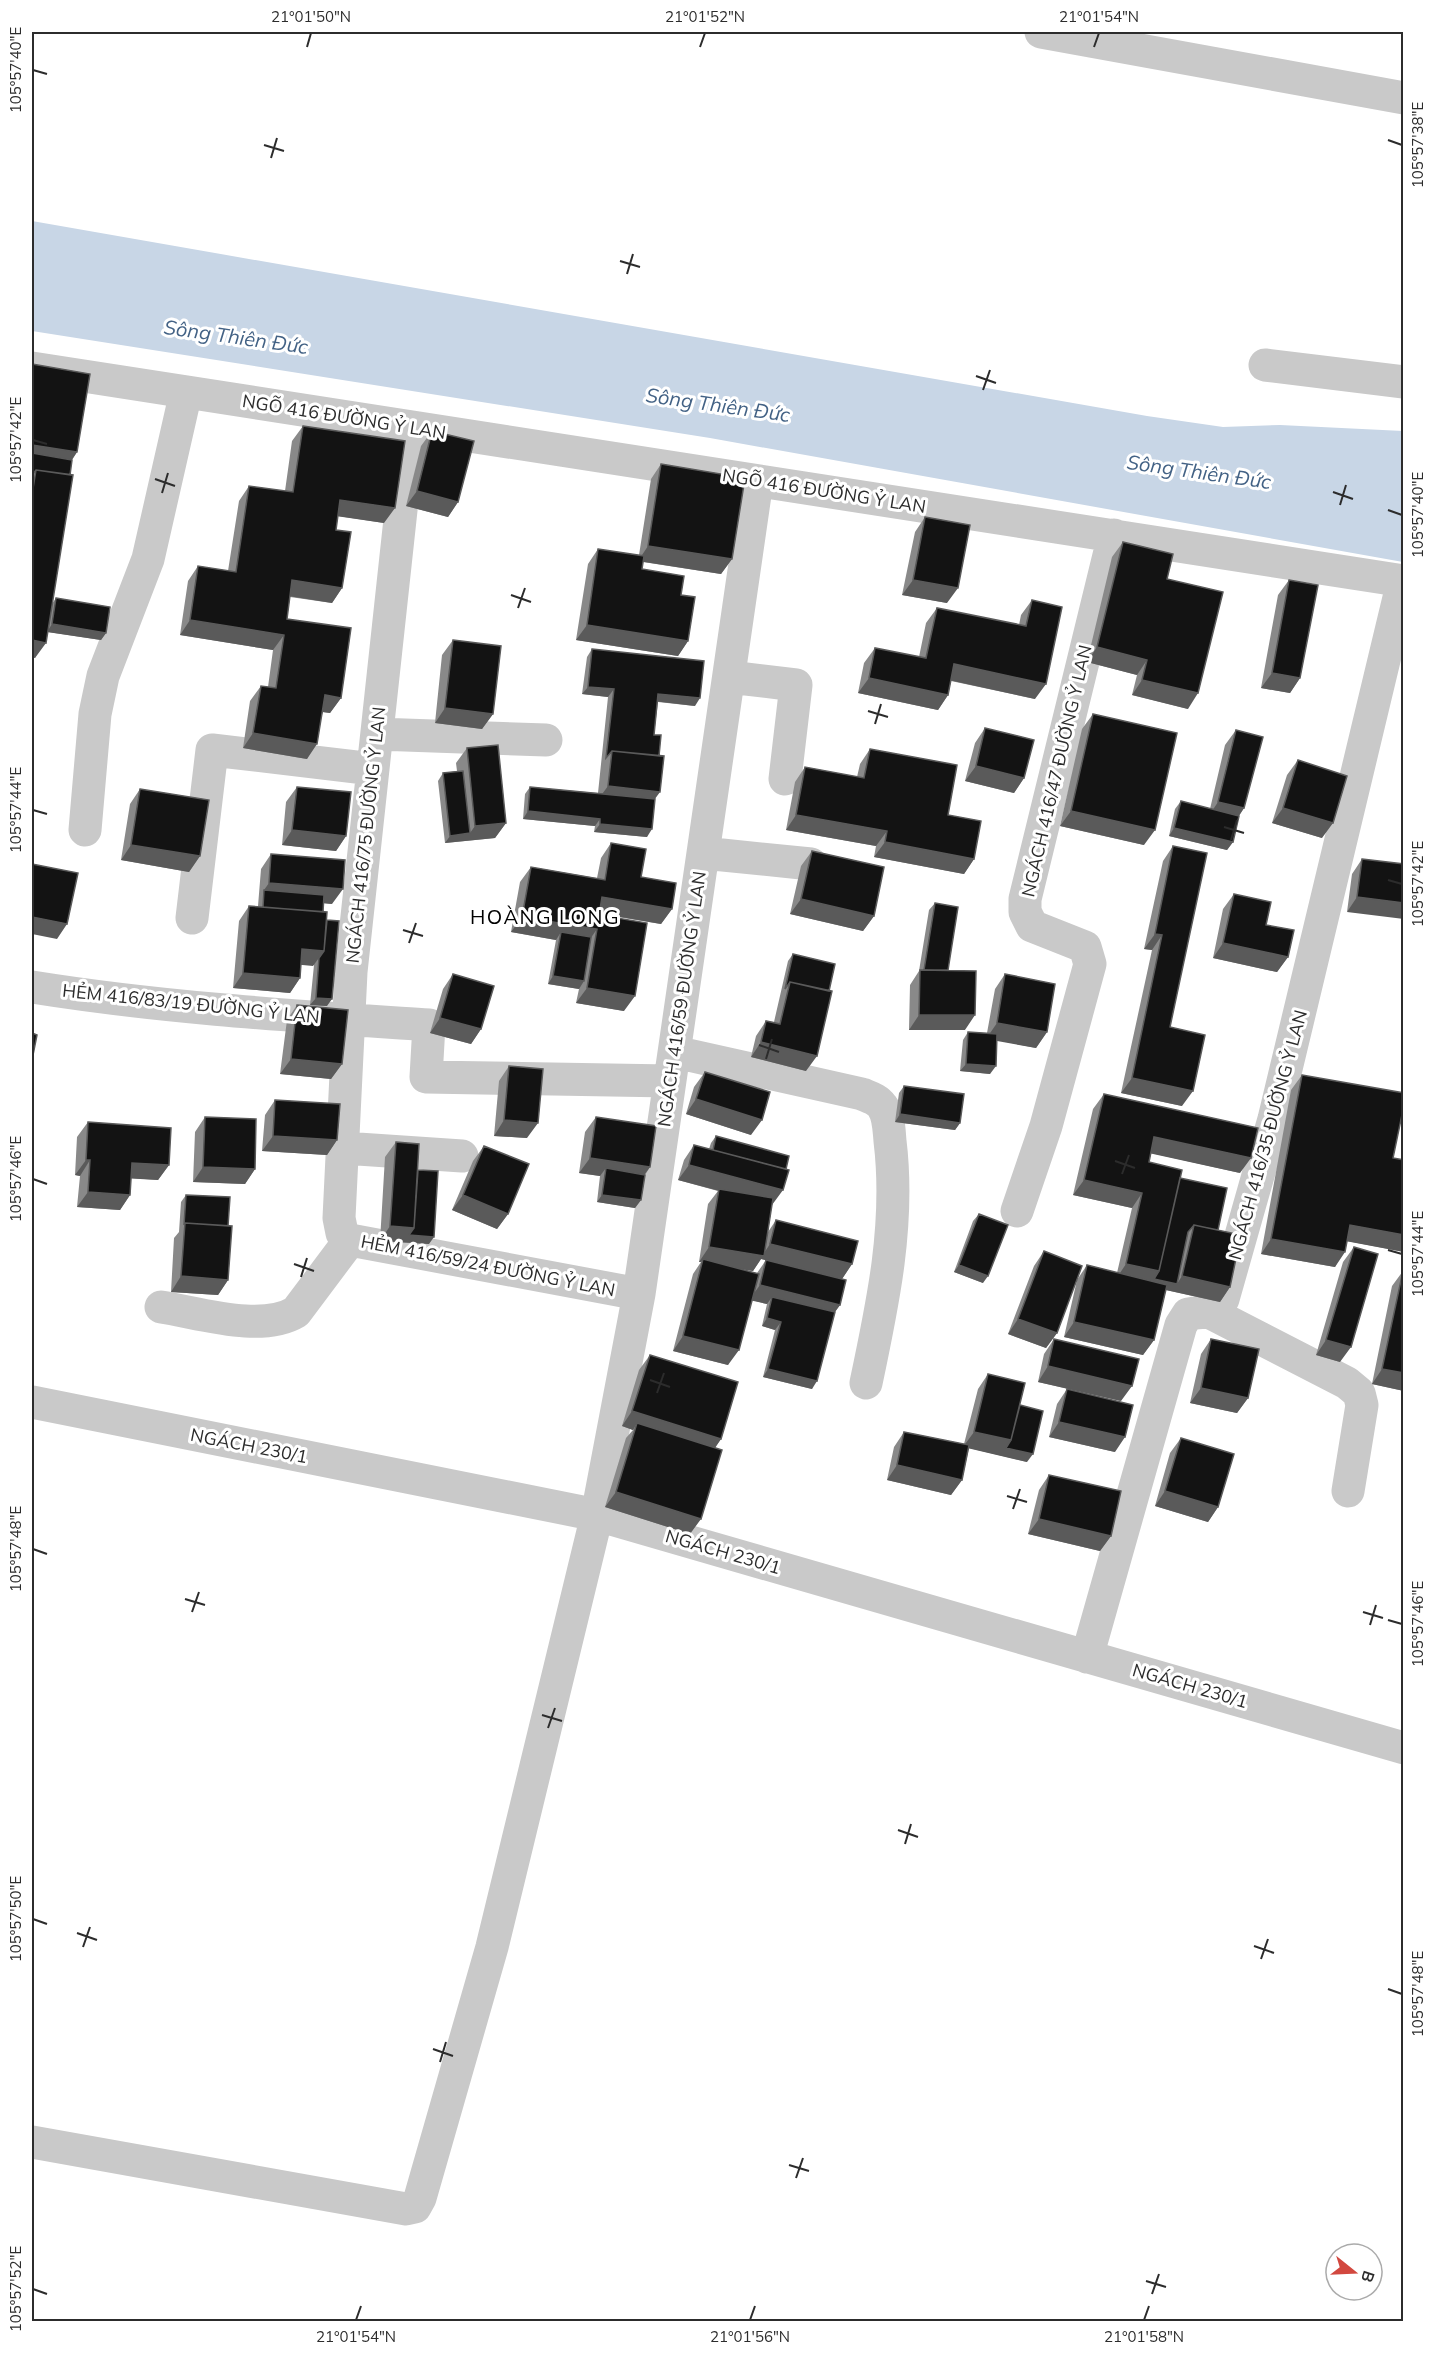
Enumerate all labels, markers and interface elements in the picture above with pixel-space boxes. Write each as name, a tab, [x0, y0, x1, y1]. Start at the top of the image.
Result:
text: 21°01'50"N	[271, 7, 351, 26]
text: 21°01'52"N	[665, 7, 745, 26]
text: 21°01'54"N	[1059, 7, 1139, 26]
text: 105°57'40"E	[6, 27, 25, 113]
text: 105°57'38"E	[1408, 102, 1427, 188]
water label: Sông Thiên Đức	[162, 314, 310, 359]
water label: Sông Thiên Đức	[644, 382, 792, 427]
street label: NGÕ 416 ĐƯỜNG Ỷ LAN	[241, 389, 448, 444]
text: 105°57'42"E	[6, 397, 25, 483]
water label: Sông Thiên Đức	[1125, 449, 1273, 494]
street label: NGÕ 416 ĐƯỜNG Ỷ LAN	[721, 463, 928, 518]
text: 105°57'40"E	[1408, 472, 1427, 558]
street label: NGÁCH 416/47 ĐƯỜNG Ỷ LAN	[1016, 643, 1097, 899]
street label: NGÁCH 416/75 ĐƯỜNG Ỷ LAN	[341, 706, 390, 964]
text: 105°57'44"E	[6, 767, 25, 853]
text: 105°57'42"E	[1408, 841, 1427, 927]
street label: NGÁCH 416/59 ĐƯỜNG Ỷ LAN	[652, 870, 711, 1128]
district label: HOÀNG LONG	[470, 904, 620, 929]
street label: HẺM 416/83/19 ĐƯỜNG Ỷ LAN	[61, 979, 321, 1028]
street label: NGÁCH 416/35 ĐƯỜNG Ỷ LAN	[1223, 1007, 1312, 1262]
text: 105°57'46"E	[6, 1136, 25, 1222]
text: 105°57'44"E	[1408, 1211, 1427, 1297]
street label: HẺM 416/59/24 ĐƯỜNG Ỷ LAN	[359, 1230, 617, 1301]
street label: NGÁCH 230/1	[189, 1423, 310, 1468]
text: 105°57'48"E	[6, 1506, 25, 1592]
street label: NGÁCH 230/1	[663, 1524, 783, 1579]
text: 105°57'46"E	[1408, 1581, 1427, 1667]
street label: NGÁCH 230/1	[1130, 1658, 1250, 1713]
text: 105°57'50"E	[6, 1876, 25, 1962]
text: 105°57'48"E	[1408, 1951, 1427, 2037]
north arrow	[1324, 2242, 1384, 2302]
text: 105°57'52"E	[6, 2246, 25, 2332]
text: B	[1357, 2268, 1379, 2285]
text: 21°01'54"N	[316, 2327, 396, 2346]
text: 21°01'56"N	[710, 2327, 790, 2346]
text: 21°01'58"N	[1104, 2327, 1184, 2346]

